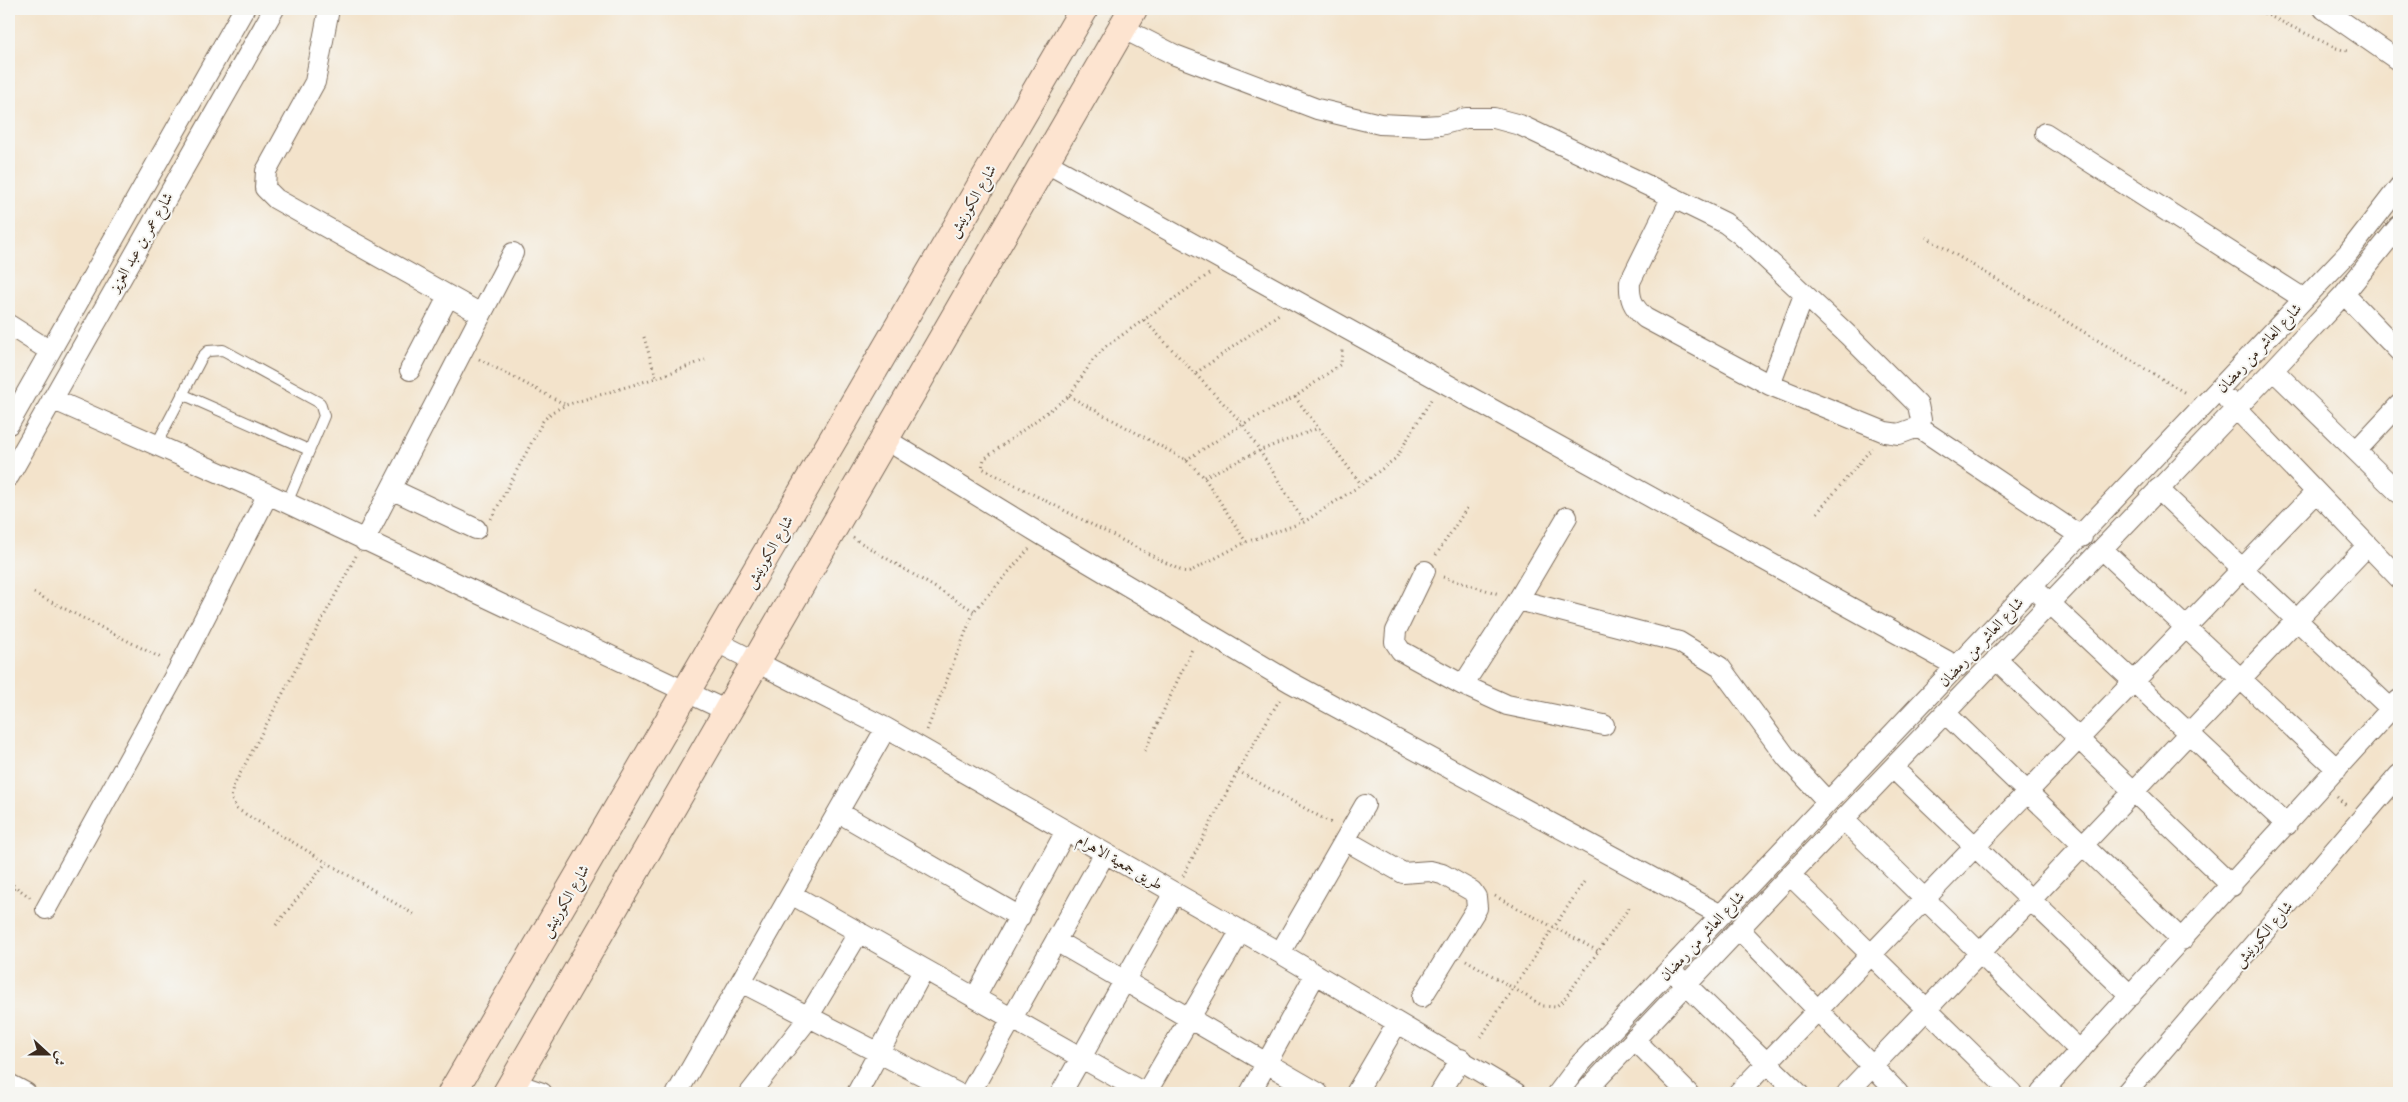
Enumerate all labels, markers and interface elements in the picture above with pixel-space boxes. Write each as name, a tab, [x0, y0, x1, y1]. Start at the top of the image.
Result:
street label: شارع الكورنيش	[943, 161, 1004, 243]
street label: شارع عمر بن عبد العزيز	[103, 189, 180, 299]
street label: شارع العاشر من رمضان	[2212, 299, 2308, 399]
street label: شارع الكورنيش	[740, 512, 801, 594]
street label: شارع العاشر من رمضان	[1934, 593, 2030, 693]
street label: طريق جمعية الاهرام	[1072, 829, 1167, 897]
street label: شارع الكورنيش	[536, 861, 597, 943]
street label: شارع العاشر من رمضان	[1655, 887, 1751, 987]
street label: شارع الكورنيش	[2229, 897, 2299, 973]
north arrow	[22, 1030, 72, 1080]
text: ش	[49, 1049, 71, 1068]

